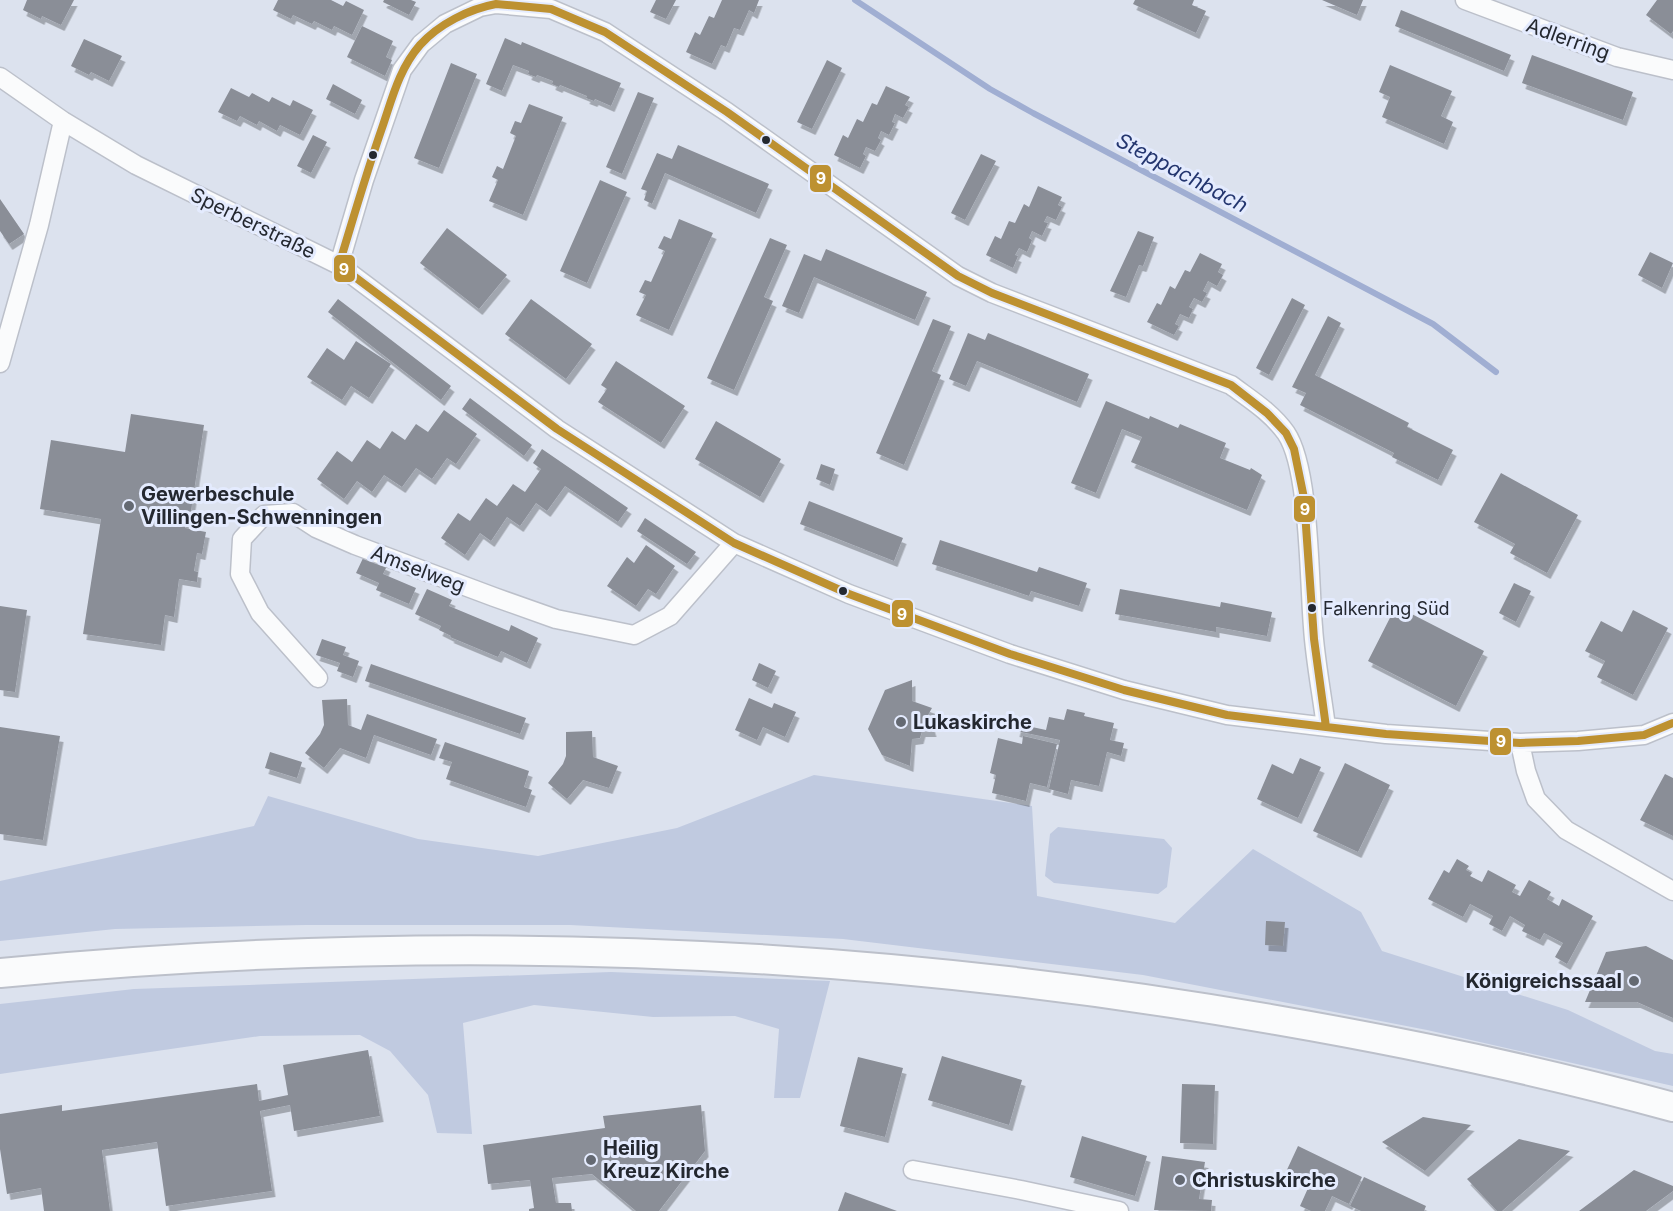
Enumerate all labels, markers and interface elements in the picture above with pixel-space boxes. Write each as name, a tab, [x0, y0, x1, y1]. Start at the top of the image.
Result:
street label: Adlerring	[1523, 13, 1613, 65]
water label: Steppachbach	[1112, 127, 1252, 218]
unlabelled marker	[760, 134, 772, 146]
unlabelled marker	[367, 149, 379, 161]
line badge: 9	[809, 164, 832, 193]
text: 9	[816, 168, 826, 188]
street label: Sperberstraße	[187, 182, 319, 264]
line badge: 9	[333, 254, 356, 283]
text: 9	[339, 259, 349, 279]
place label: Gewerbeschule Villingen-Schwenningen	[141, 482, 382, 529]
line badge: 9	[1293, 495, 1316, 523]
marker: Gewerbeschule Villingen-Schwenningen	[122, 499, 136, 513]
text: 9	[1300, 499, 1310, 519]
street label: Amselweg	[368, 540, 468, 598]
unlabelled marker	[837, 585, 849, 597]
place label: Falkenring Süd	[1323, 598, 1450, 619]
line badge: 9	[891, 599, 914, 628]
marker: Falkenring Süd	[1306, 602, 1318, 614]
text: 9	[897, 604, 907, 624]
place label: Lukaskirche	[913, 710, 1032, 734]
marker: Lukaskirche	[894, 715, 908, 729]
line badge: 9	[1489, 727, 1512, 756]
text: 9	[1496, 731, 1506, 751]
place label: Königreichssaal	[1465, 969, 1622, 993]
marker: Königreichssaal	[1627, 974, 1641, 988]
place label: Heilig Kreuz Kirche	[603, 1136, 729, 1183]
marker: Heilig Kreuz Kirche	[584, 1153, 598, 1167]
place label: Christuskirche	[1192, 1168, 1336, 1192]
marker: Christuskirche	[1173, 1173, 1187, 1187]

